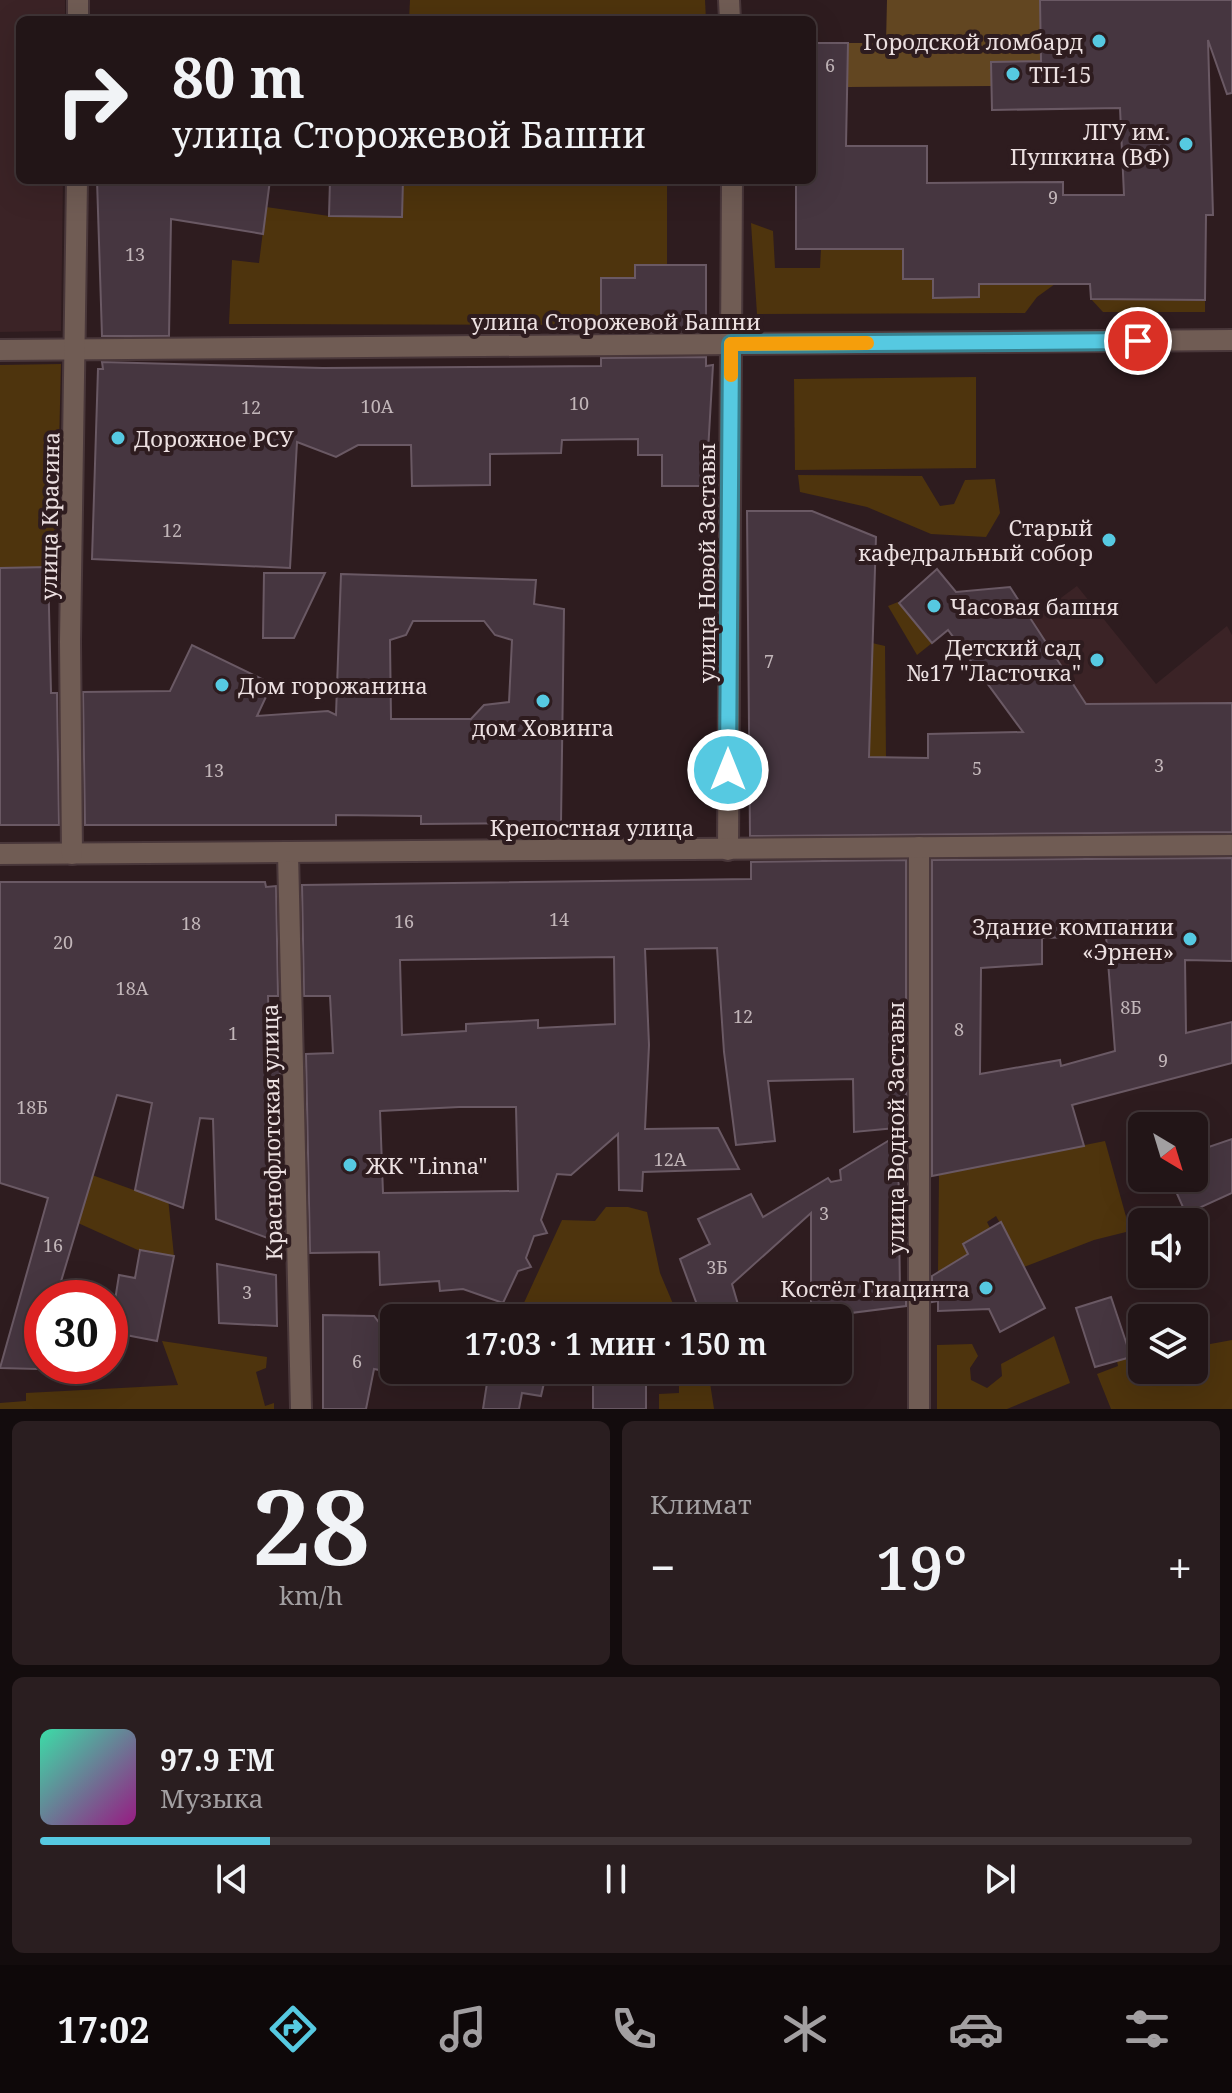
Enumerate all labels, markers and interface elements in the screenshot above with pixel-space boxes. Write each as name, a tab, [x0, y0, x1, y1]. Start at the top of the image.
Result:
place label: Городской ломбард	[863, 26, 1083, 56]
marker: Городской ломбард	[1090, 32, 1108, 50]
text: 80 m	[172, 38, 305, 114]
icon: right	[40, 48, 144, 152]
house number: 6	[825, 53, 835, 77]
place label: ТП-15	[1029, 59, 1091, 89]
marker: ТП-15	[1004, 65, 1022, 83]
text: улица Сторожевой Башни	[172, 110, 646, 159]
place label: ЛГУ им. Пушкина (ВФ)	[1010, 116, 1170, 171]
marker: ЛГУ им. Пушкина (ВФ)	[1177, 135, 1195, 153]
house number: 9	[1048, 185, 1058, 209]
house number: 13	[125, 242, 145, 266]
street label: улица Сторожевой Башни	[471, 306, 761, 336]
pin	[1104, 307, 1172, 375]
icon: arrive	[1116, 319, 1160, 363]
house number: 10	[569, 391, 589, 415]
house number: 10А	[361, 394, 394, 418]
house number: 12	[241, 395, 261, 419]
place label: Дорожное РСУ	[134, 423, 294, 453]
marker: Дорожное РСУ	[109, 429, 127, 447]
street label: улица Красина	[33, 431, 65, 601]
street label: улица Новой Заставы	[691, 443, 721, 683]
place label: Старый кафедральный собор	[858, 512, 1093, 567]
house number: 12	[162, 518, 182, 542]
marker: Старый кафедральный собор	[1100, 531, 1118, 549]
place label: Часовая башня	[950, 591, 1119, 621]
marker: Часовая башня	[925, 597, 943, 615]
place label: Детский сад №17 "Ласточка"	[907, 632, 1081, 687]
house number: 7	[764, 649, 774, 673]
marker: Детский сад №17 "Ласточка"	[1088, 651, 1106, 669]
place label: Дом горожанина	[238, 670, 428, 700]
marker: Дом горожанина	[213, 676, 231, 694]
marker: дом Ховинга	[534, 692, 552, 710]
place label: дом Ховинга	[472, 712, 614, 742]
position arrow	[686, 728, 770, 812]
house number: 3	[1154, 753, 1164, 777]
house number: 5	[972, 756, 982, 780]
house number: 13	[204, 758, 224, 782]
street label: Крепостная улица	[490, 812, 694, 842]
house number: 14	[549, 907, 569, 931]
house number: 16	[394, 909, 414, 933]
house number: 18	[181, 911, 201, 935]
place label: Здание компании «Эрнен»	[972, 911, 1174, 966]
house number: 20	[53, 930, 73, 954]
marker: Здание компании «Эрнен»	[1181, 930, 1199, 948]
house number: 18А	[116, 976, 149, 1000]
house number: 8Б	[1120, 995, 1142, 1019]
street label: улица Водной Заставы	[880, 1001, 910, 1255]
street label: Краснофлотская улица	[254, 1003, 288, 1261]
house number: 12	[733, 1004, 753, 1028]
house number: 8	[954, 1017, 964, 1041]
house number: 1	[228, 1021, 238, 1045]
house number: 9	[1158, 1048, 1168, 1072]
house number: 18Б	[16, 1095, 48, 1119]
north arrow	[1128, 1112, 1208, 1192]
map controls	[1128, 1112, 1208, 1384]
house number: 12А	[654, 1147, 687, 1171]
place label: ЖК "Linna"	[365, 1150, 487, 1180]
marker: ЖК "Linna"	[341, 1156, 359, 1174]
house number: 3	[819, 1201, 829, 1225]
button: sound	[1128, 1208, 1208, 1288]
house number: 16	[43, 1233, 63, 1257]
house number: 3Б	[706, 1255, 728, 1279]
place label: Костёл Гиацинта	[780, 1273, 970, 1303]
marker: Костёл Гиацинта	[977, 1279, 995, 1297]
speed limit sign: 30	[24, 1280, 128, 1384]
house number: 3	[242, 1280, 252, 1304]
button: layers	[1128, 1304, 1208, 1384]
text: 17:03 · 1 мин · 150 m	[465, 1323, 767, 1364]
house number: 6	[352, 1349, 362, 1373]
text: 28	[252, 1454, 370, 1595]
text: Климат	[650, 1486, 752, 1522]
text: 19°	[876, 1526, 967, 1608]
text: −	[650, 1537, 675, 1597]
text: +	[1167, 1537, 1192, 1597]
text: km/h	[279, 1577, 343, 1613]
text: 97.9 FM	[160, 1739, 275, 1780]
text: Музыка	[160, 1780, 264, 1816]
icon: previous	[210, 1857, 254, 1901]
icon: pause	[594, 1857, 638, 1901]
icon: next	[978, 1857, 1022, 1901]
icon: directions	[265, 2001, 321, 2057]
icon: music	[435, 2001, 491, 2057]
icon: phone	[606, 2001, 662, 2057]
icon: climate	[777, 2001, 833, 2057]
icon: car	[948, 2001, 1004, 2057]
icon: filters	[1119, 2001, 1175, 2057]
text: 17:02	[57, 2005, 150, 2054]

